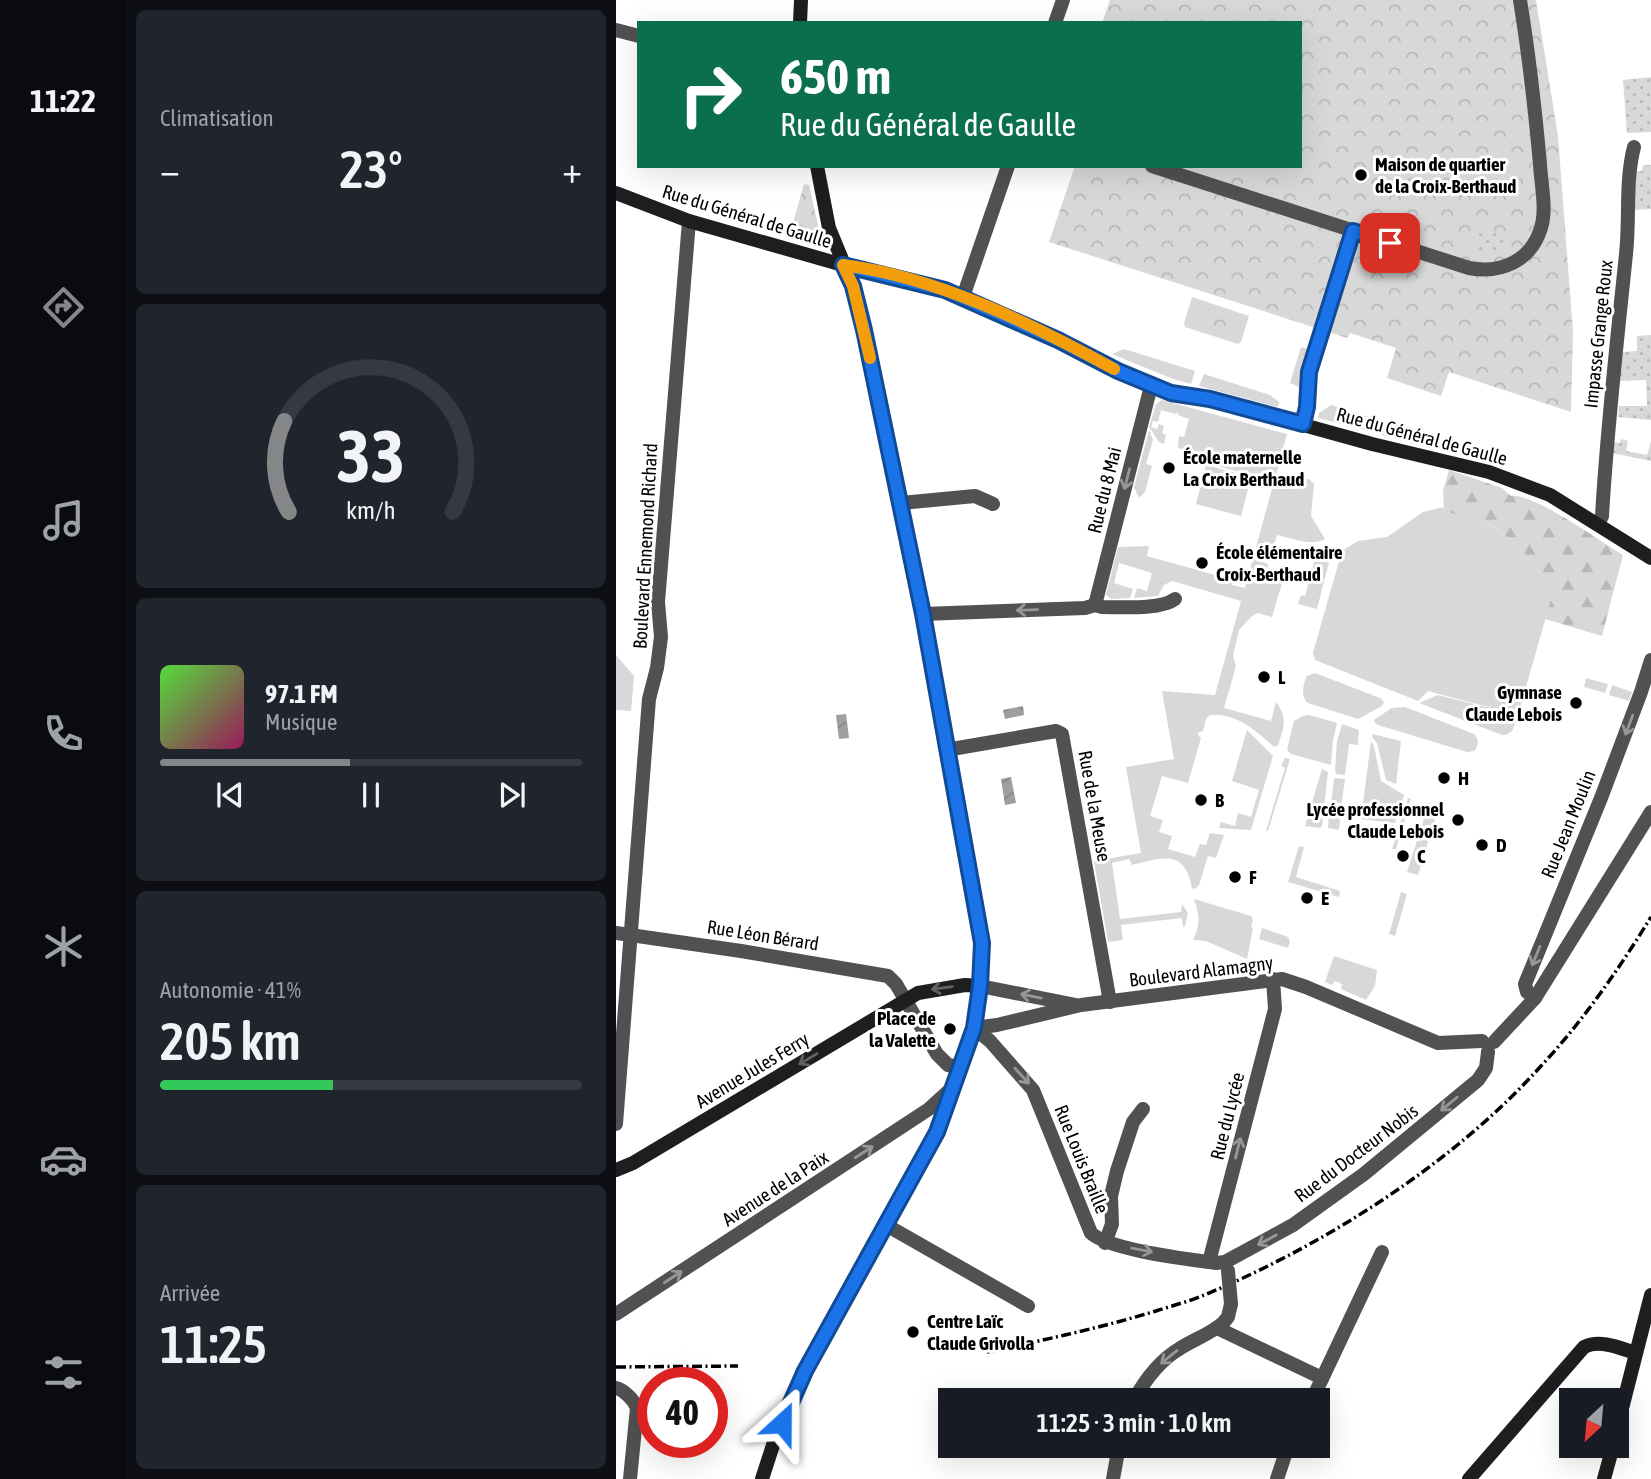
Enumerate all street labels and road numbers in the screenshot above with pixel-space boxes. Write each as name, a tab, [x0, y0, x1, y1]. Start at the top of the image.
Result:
street label: Rue du Général de Gaulle	[660, 180, 834, 252]
street label: Impasse Grange Roux	[1579, 259, 1617, 409]
street label: Rue du Général de Gaulle	[1334, 403, 1510, 469]
street label: Boulevard Ennemond Richard	[629, 442, 661, 650]
street label: Rue du 8 Mai	[1083, 445, 1125, 535]
street label: Rue de la Meuse	[1074, 749, 1116, 863]
street label: Rue Jean Moulin	[1536, 767, 1600, 881]
street label: Rue Léon Bérard	[706, 915, 820, 955]
street label: Boulevard Alamagny	[1128, 951, 1274, 991]
street label: Avenue Jules Ferry	[691, 1027, 813, 1112]
street label: Rue du Lycée	[1206, 1070, 1248, 1162]
street label: Rue du Docteur Nobis	[1290, 1099, 1422, 1207]
street label: Rue Louis Braille	[1050, 1102, 1114, 1216]
street label: Avenue de la Paix	[718, 1145, 832, 1230]

